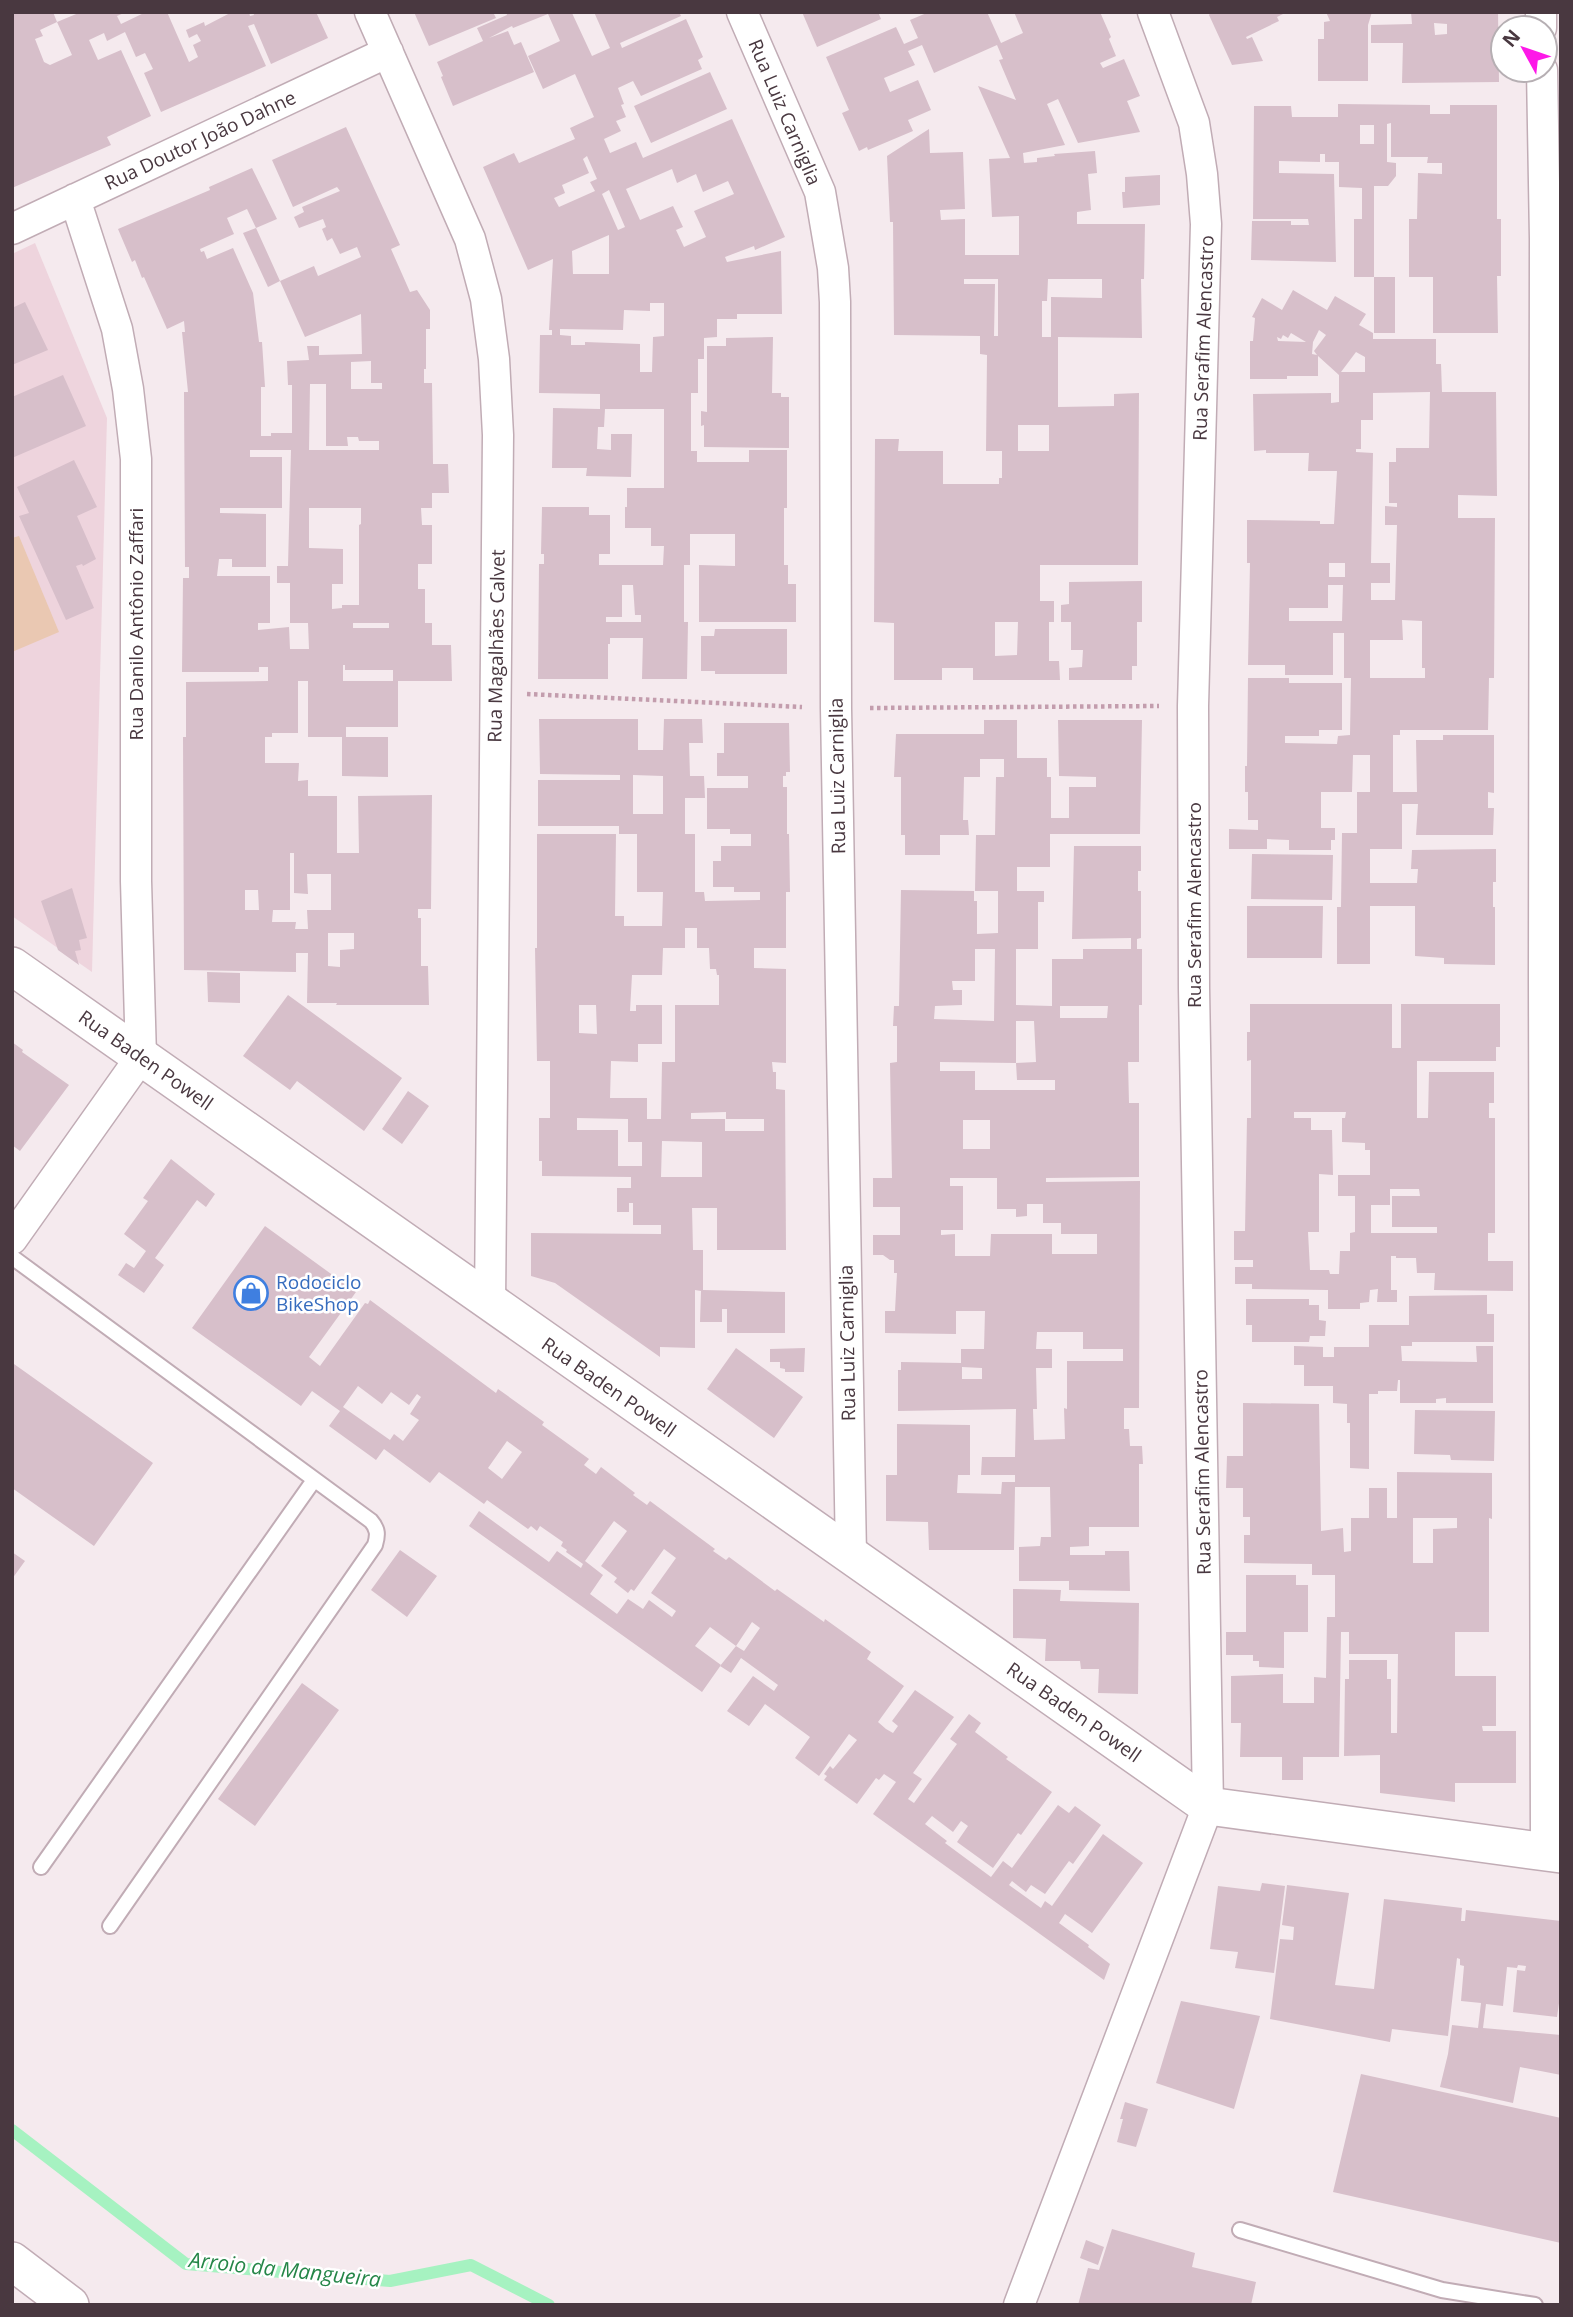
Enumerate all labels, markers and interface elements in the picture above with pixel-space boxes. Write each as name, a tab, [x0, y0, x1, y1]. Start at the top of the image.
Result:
north arrow	[1489, 14, 1559, 84]
text: N	[1496, 24, 1526, 52]
street label: Rua Luiz Carniglia	[742, 35, 828, 189]
street label: Rua Doutor João Dahne	[100, 84, 300, 196]
street label: Rua Serafim Alencastro	[1186, 235, 1220, 441]
street label: Rua Danilo Antônio Zaffari	[123, 508, 149, 740]
street label: Rua Magalhães Calvet	[481, 549, 511, 743]
street label: Rua Luiz Carniglia	[823, 698, 851, 854]
street label: Rua Serafim Alencastro	[1181, 802, 1207, 1008]
street label: Rua Baden Powell	[74, 1004, 218, 1116]
street label: Rua Luiz Carniglia	[833, 1265, 861, 1421]
place label: Rodociclo BikeShop	[276, 1269, 361, 1317]
shop icon: Rodociclo BikeShop	[232, 1274, 270, 1312]
street label: Rua Baden Powell	[537, 1331, 681, 1443]
street label: Rua Serafim Alencastro	[1187, 1369, 1217, 1575]
street label: Rua Baden Powell	[1002, 1656, 1146, 1768]
water label: Arroio da Mangueira	[186, 2245, 383, 2293]

